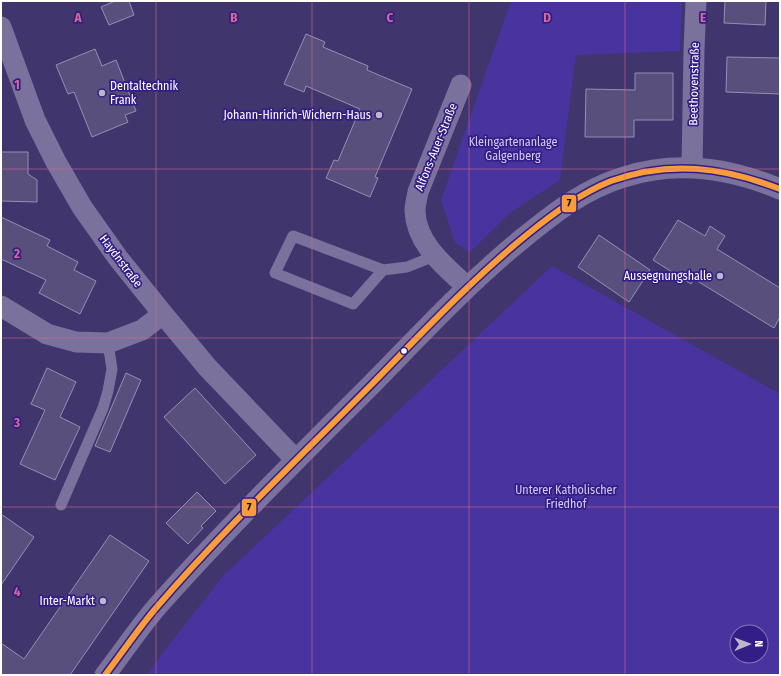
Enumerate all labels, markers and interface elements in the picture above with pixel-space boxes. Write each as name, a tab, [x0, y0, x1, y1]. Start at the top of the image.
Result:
text: A	[73, 10, 82, 25]
text: B	[230, 10, 238, 25]
text: C	[387, 10, 394, 25]
text: D	[543, 10, 551, 25]
text: E	[700, 10, 706, 25]
street label: Beethovenstraße	[686, 42, 702, 126]
text: 1	[14, 77, 20, 92]
place label: Dentaltechnik Frank	[110, 79, 178, 107]
marker: Dentaltechnik Frank	[97, 88, 107, 98]
street label: Alfons-Auer-Straße	[412, 101, 460, 193]
place label: Johann-Hinrich-Wichern-Haus	[224, 108, 371, 122]
marker: Johann-Hinrich-Wichern-Haus	[374, 110, 384, 120]
park label: Kleingartenanlage Galgenberg	[469, 135, 557, 163]
line badge: 7	[561, 194, 577, 213]
text: 7	[567, 197, 572, 210]
street label: Haydnstraße	[97, 232, 145, 290]
text: 2	[13, 246, 20, 261]
place label: Aussegnungshalle	[624, 269, 712, 283]
marker: Aussegnungshalle	[715, 271, 725, 281]
unlabelled marker	[399, 346, 409, 356]
text: 3	[13, 415, 20, 430]
park label: Unterer Katholischer Friedhof	[515, 483, 618, 511]
line badge: 7	[241, 498, 257, 517]
text: 7	[247, 501, 252, 514]
text: 4	[14, 584, 21, 599]
place label: Inter-Markt	[40, 594, 95, 608]
marker: Inter-Markt	[98, 596, 108, 606]
north arrow	[729, 624, 769, 664]
text: N	[752, 640, 765, 647]

